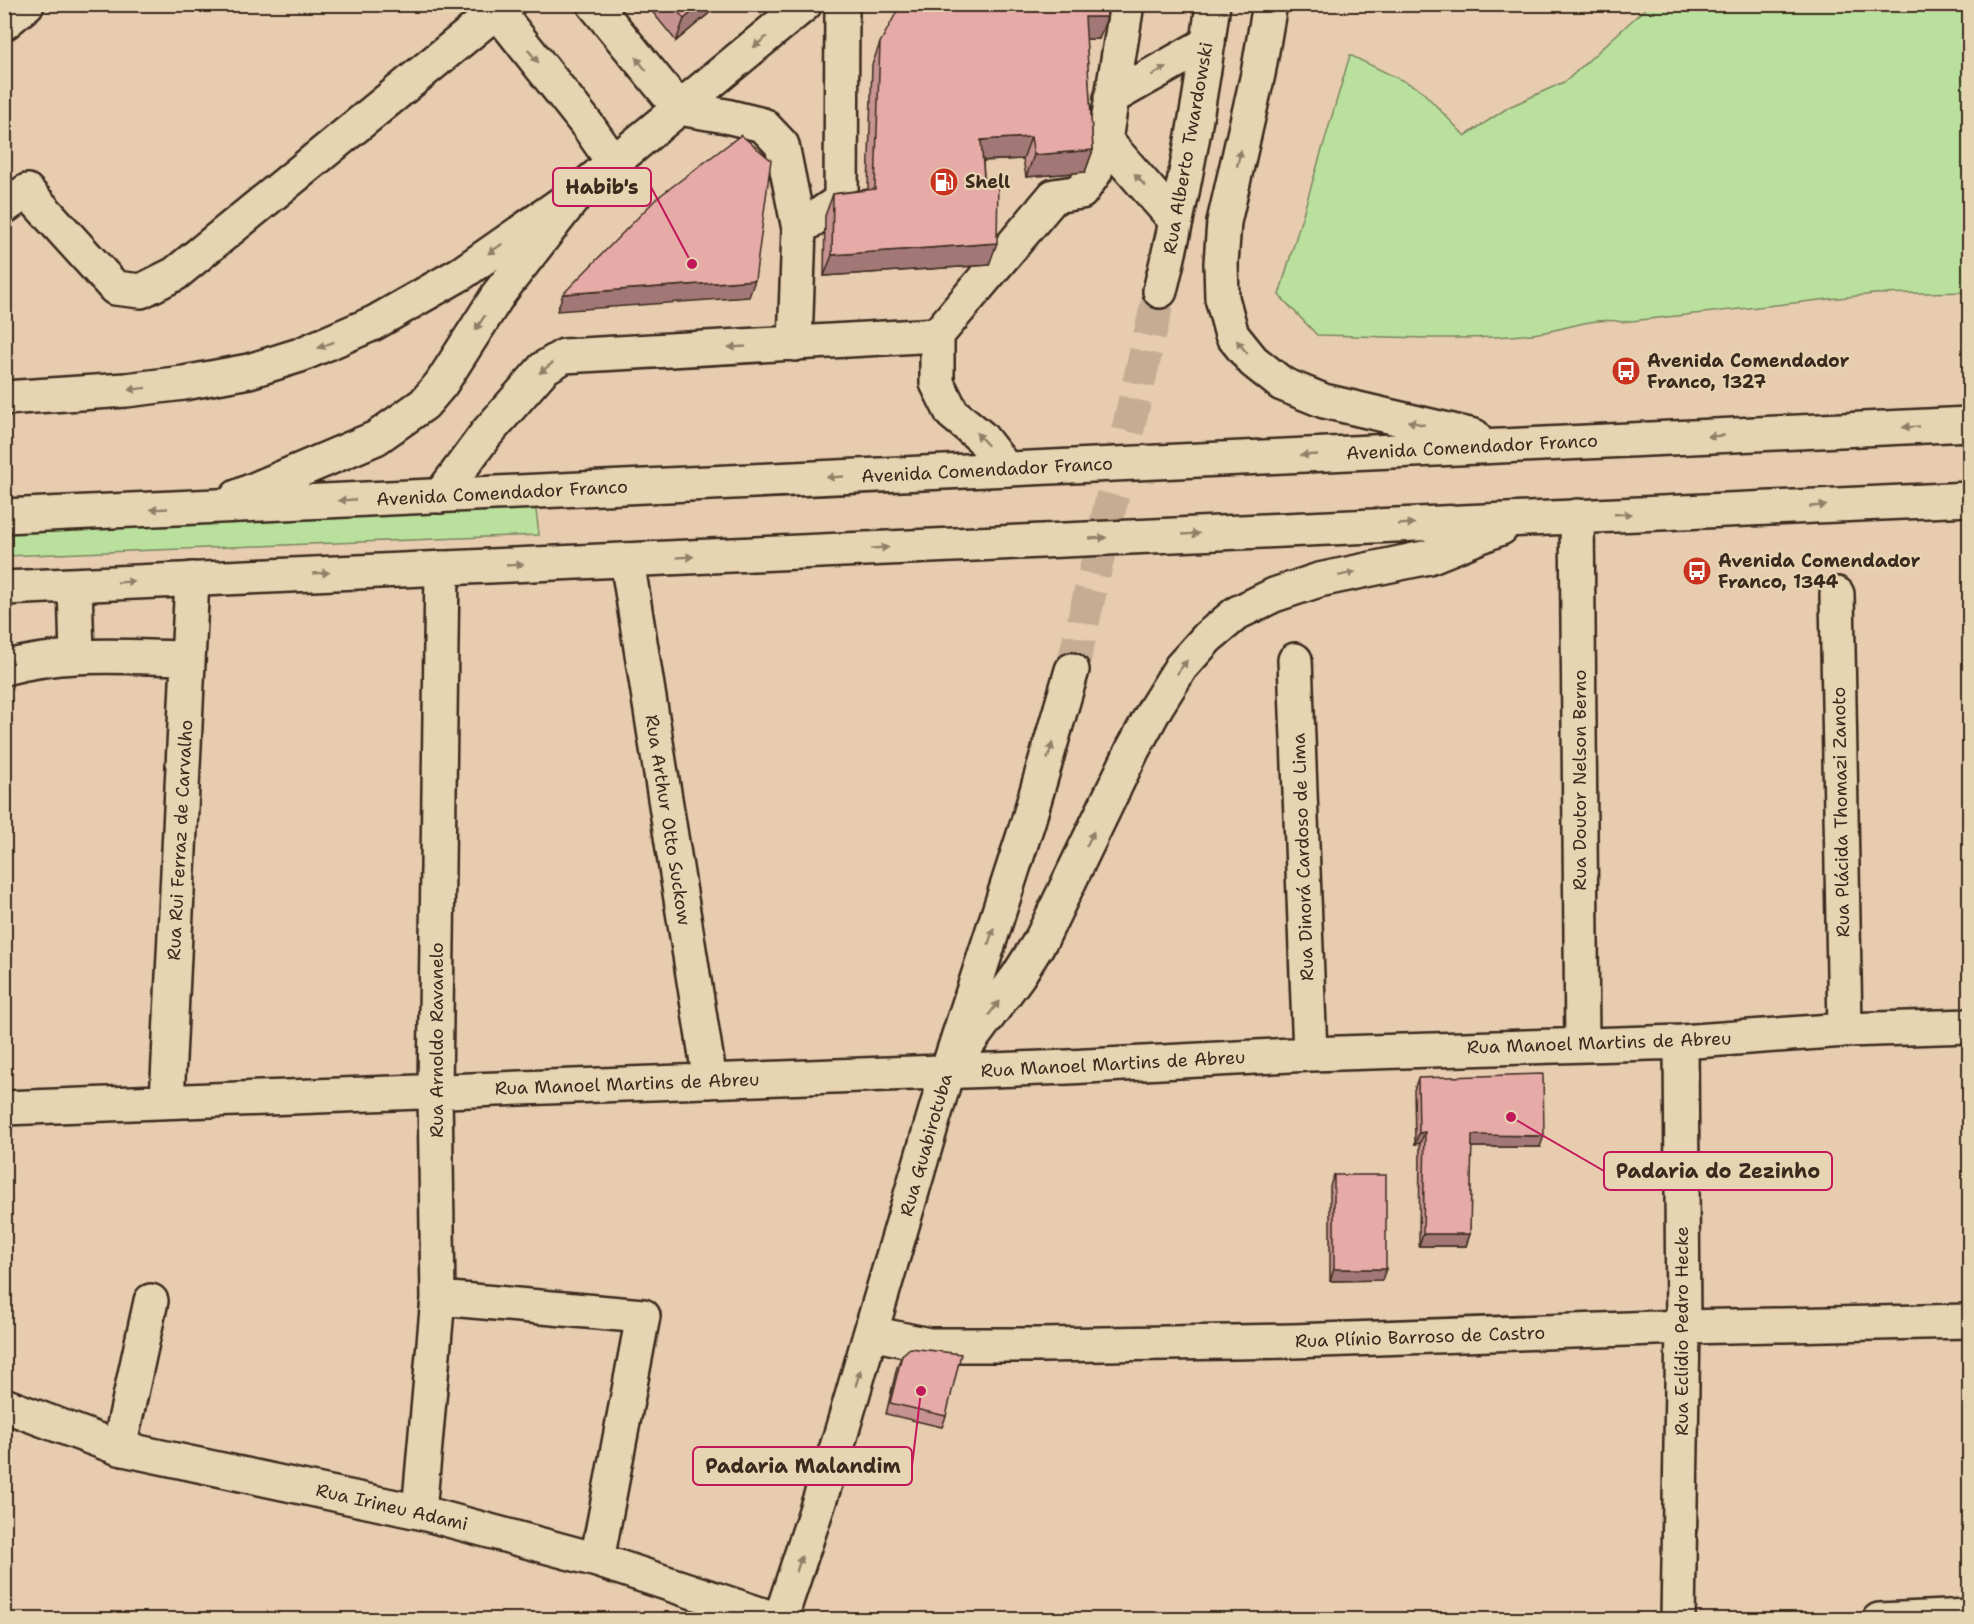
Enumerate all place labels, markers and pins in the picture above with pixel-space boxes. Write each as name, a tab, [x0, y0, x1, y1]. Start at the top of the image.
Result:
fuel station icon: Shell	[928, 166, 960, 198]
callout: Habib's	[553, 168, 651, 206]
place label: Shell	[965, 170, 1010, 194]
place label: Avenida Comendador Franco, 1327	[1647, 349, 1850, 394]
bus stop icon: Avenida Comendador Franco, 1327	[1610, 355, 1642, 387]
place label: Avenida Comendador Franco, 1344	[1718, 549, 1921, 594]
bus stop icon: Avenida Comendador Franco, 1344	[1681, 555, 1713, 587]
callout: Padaria do Zezinho	[1604, 1152, 1832, 1190]
callout: Padaria Malandim	[693, 1447, 912, 1485]

